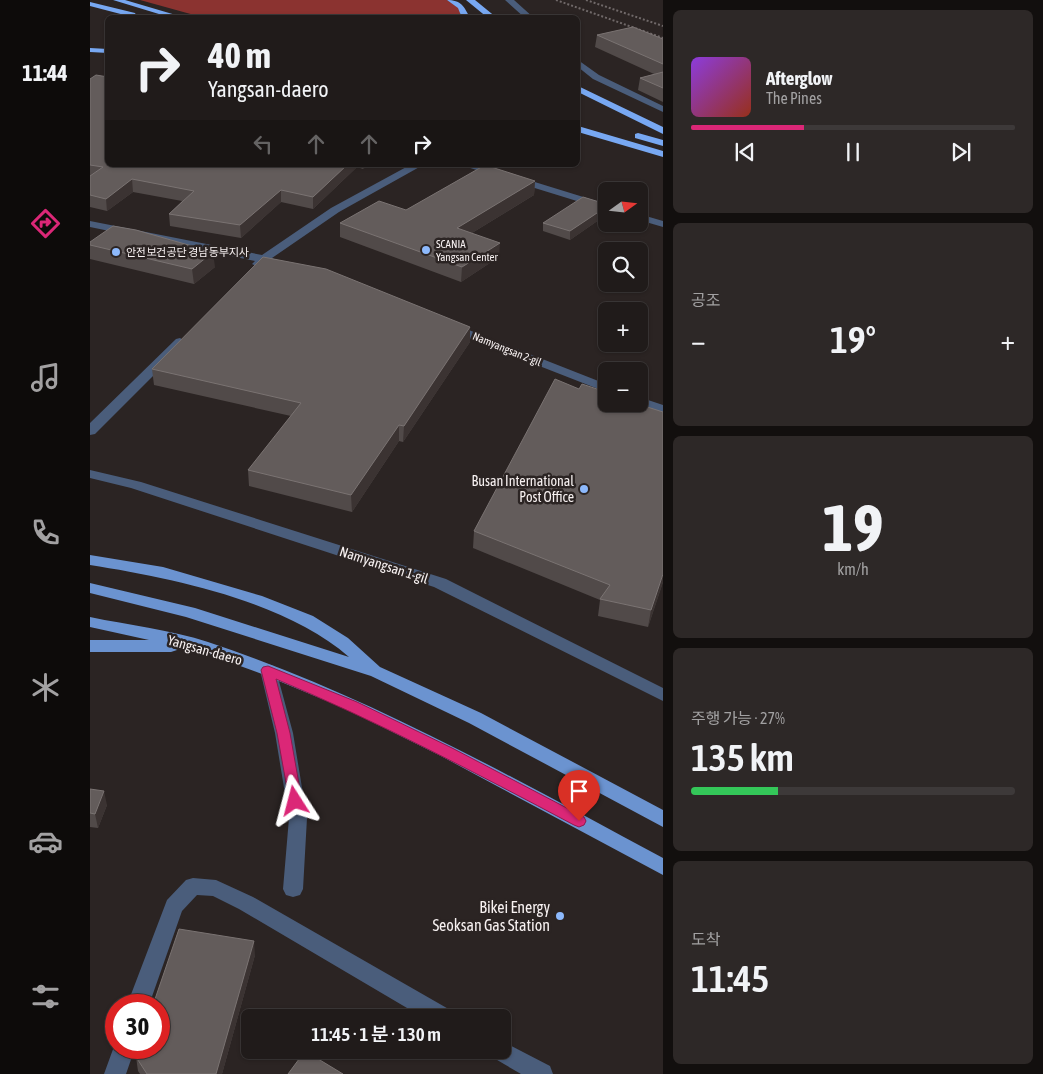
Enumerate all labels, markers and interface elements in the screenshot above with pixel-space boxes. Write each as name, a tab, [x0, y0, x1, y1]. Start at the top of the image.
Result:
icon: right	[125, 35, 190, 100]
text: 40 m	[208, 35, 271, 75]
text: 11:44	[22, 60, 68, 86]
text: Afterglow	[766, 67, 833, 89]
text: Yangsan-daero	[208, 76, 328, 102]
text: The Pines	[766, 89, 822, 107]
icon: left	[249, 130, 277, 158]
icon: ahead	[302, 130, 330, 158]
icon: ahead	[355, 130, 383, 158]
icon: right	[408, 130, 436, 158]
icon: previous	[731, 138, 759, 166]
icon: pause	[839, 138, 867, 166]
icon: next	[947, 138, 975, 166]
north arrow	[598, 182, 648, 232]
map controls	[598, 182, 648, 412]
icon: directions	[28, 206, 63, 241]
place label: SCANIA Yangsan Center	[436, 238, 499, 263]
button: search	[598, 242, 648, 292]
marker: SCANIA Yangsan Center	[420, 244, 432, 256]
marker: 안전보건공단 경남동부지사	[110, 246, 122, 258]
place label: 안전보건공단 경남동부지사	[126, 246, 249, 258]
text: 공조	[691, 291, 720, 309]
button: +	[598, 302, 648, 352]
text: 19°	[830, 318, 876, 361]
text: −	[691, 324, 706, 356]
text: +	[1000, 324, 1015, 356]
street label: Namyangsan 2-gil	[471, 330, 543, 368]
icon: music	[28, 360, 63, 395]
button: −	[598, 362, 648, 412]
place label: Busan International Post Office	[472, 473, 574, 505]
marker: Busan International Post Office	[578, 483, 590, 495]
text: 19	[822, 490, 884, 565]
icon: phone	[28, 515, 63, 550]
street label: Namyangsan 1-gil	[338, 543, 431, 587]
text: km/h	[837, 560, 869, 578]
street label: Yangsan-daero	[166, 632, 244, 668]
icon: climate	[28, 670, 63, 705]
text: 주행 가능 · 27%	[691, 709, 785, 727]
text: 135 km	[691, 736, 794, 779]
pin	[558, 770, 600, 821]
position arrow	[268, 774, 320, 826]
icon: arrive	[565, 777, 593, 805]
icon: car	[28, 824, 63, 859]
place label: Bikei Energy Seoksan Gas Station	[432, 898, 550, 934]
marker: Bikei Energy Seoksan Gas Station	[554, 910, 566, 922]
text: 도착	[691, 930, 720, 948]
text: 11:45	[691, 957, 769, 1000]
icon: filters	[28, 979, 63, 1014]
speed limit sign: 30	[105, 994, 170, 1059]
text: 11:45 · 1 분 · 130 m	[311, 1023, 441, 1045]

